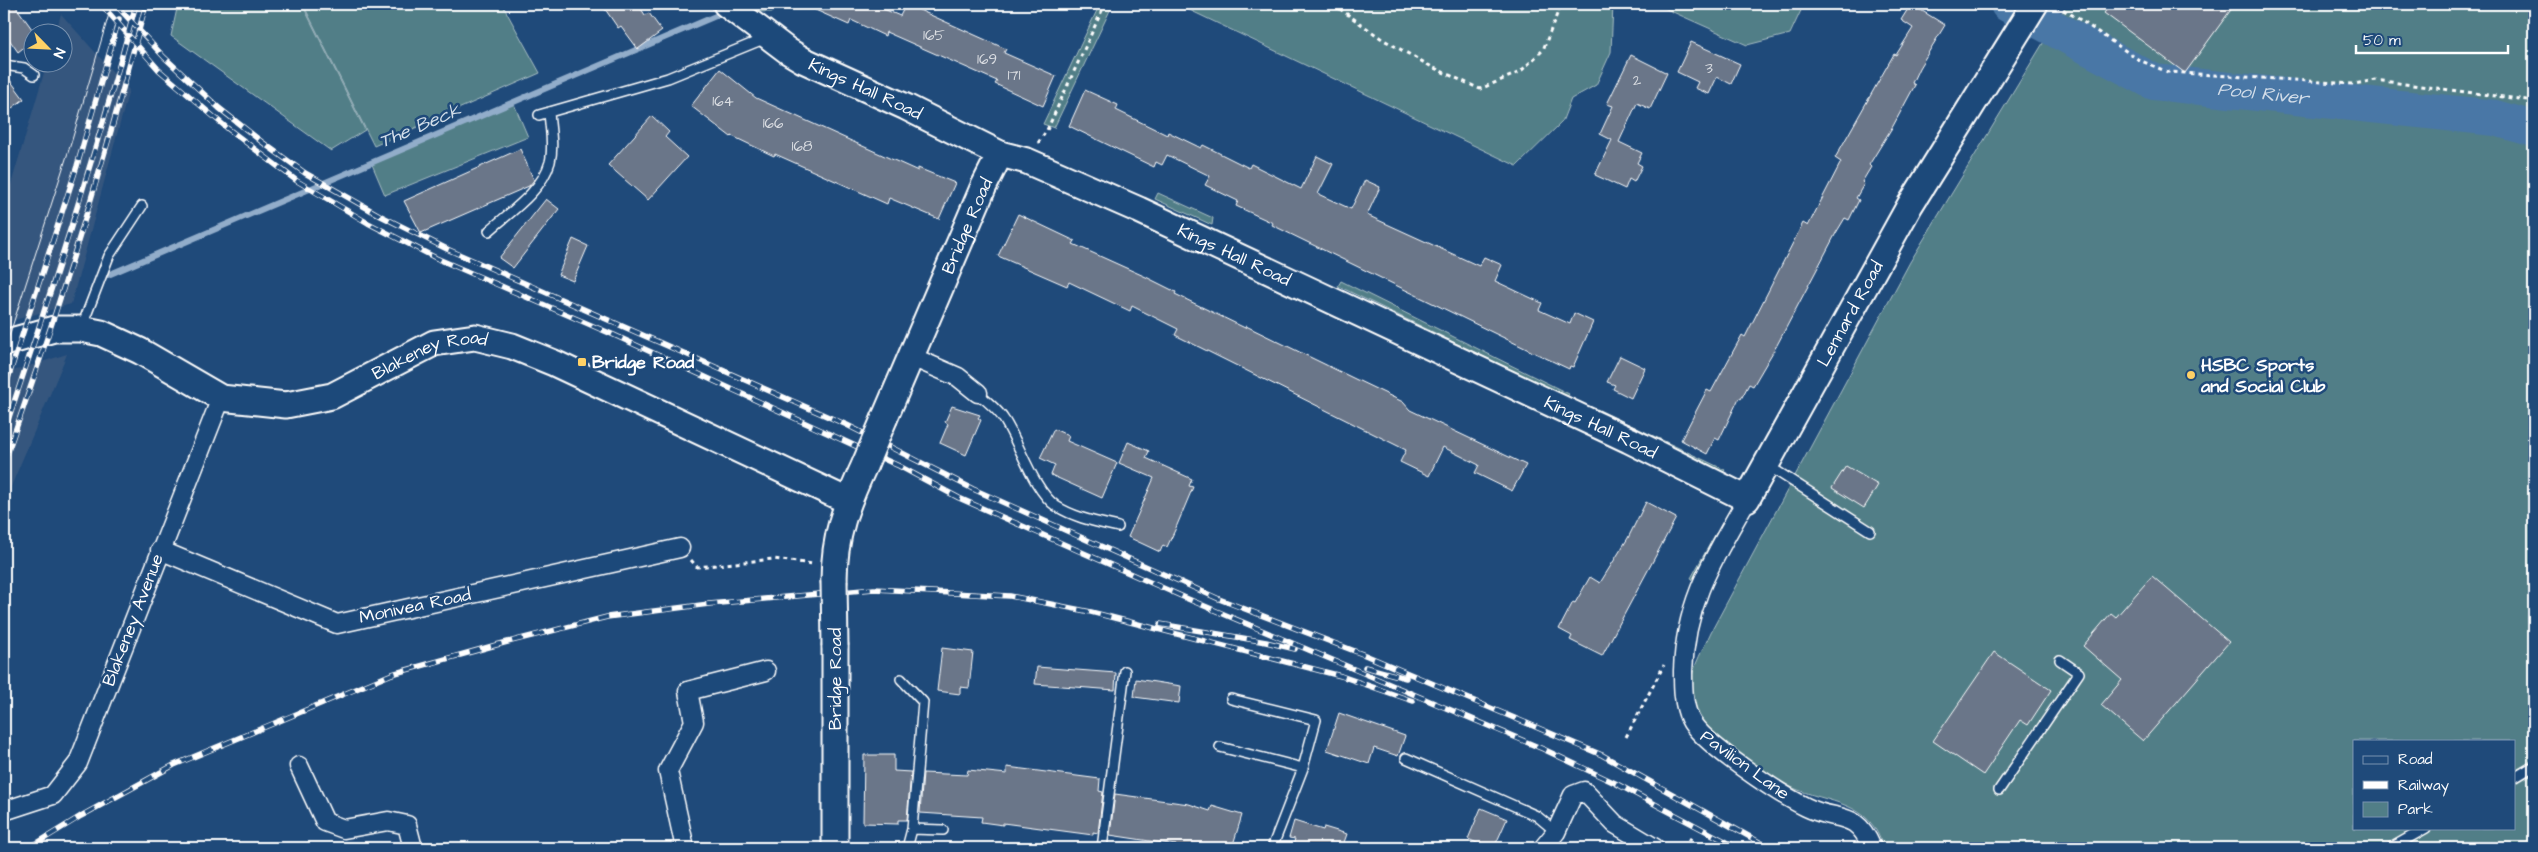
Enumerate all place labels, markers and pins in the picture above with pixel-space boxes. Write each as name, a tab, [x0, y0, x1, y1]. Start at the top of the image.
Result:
place label: Bridge Road	[592, 350, 695, 376]
place label: HSBC Sports and Social Club	[2200, 353, 2326, 399]
marker: Bridge Road	[576, 356, 588, 368]
marker: HSBC Sports and Social Club	[2185, 369, 2197, 381]

